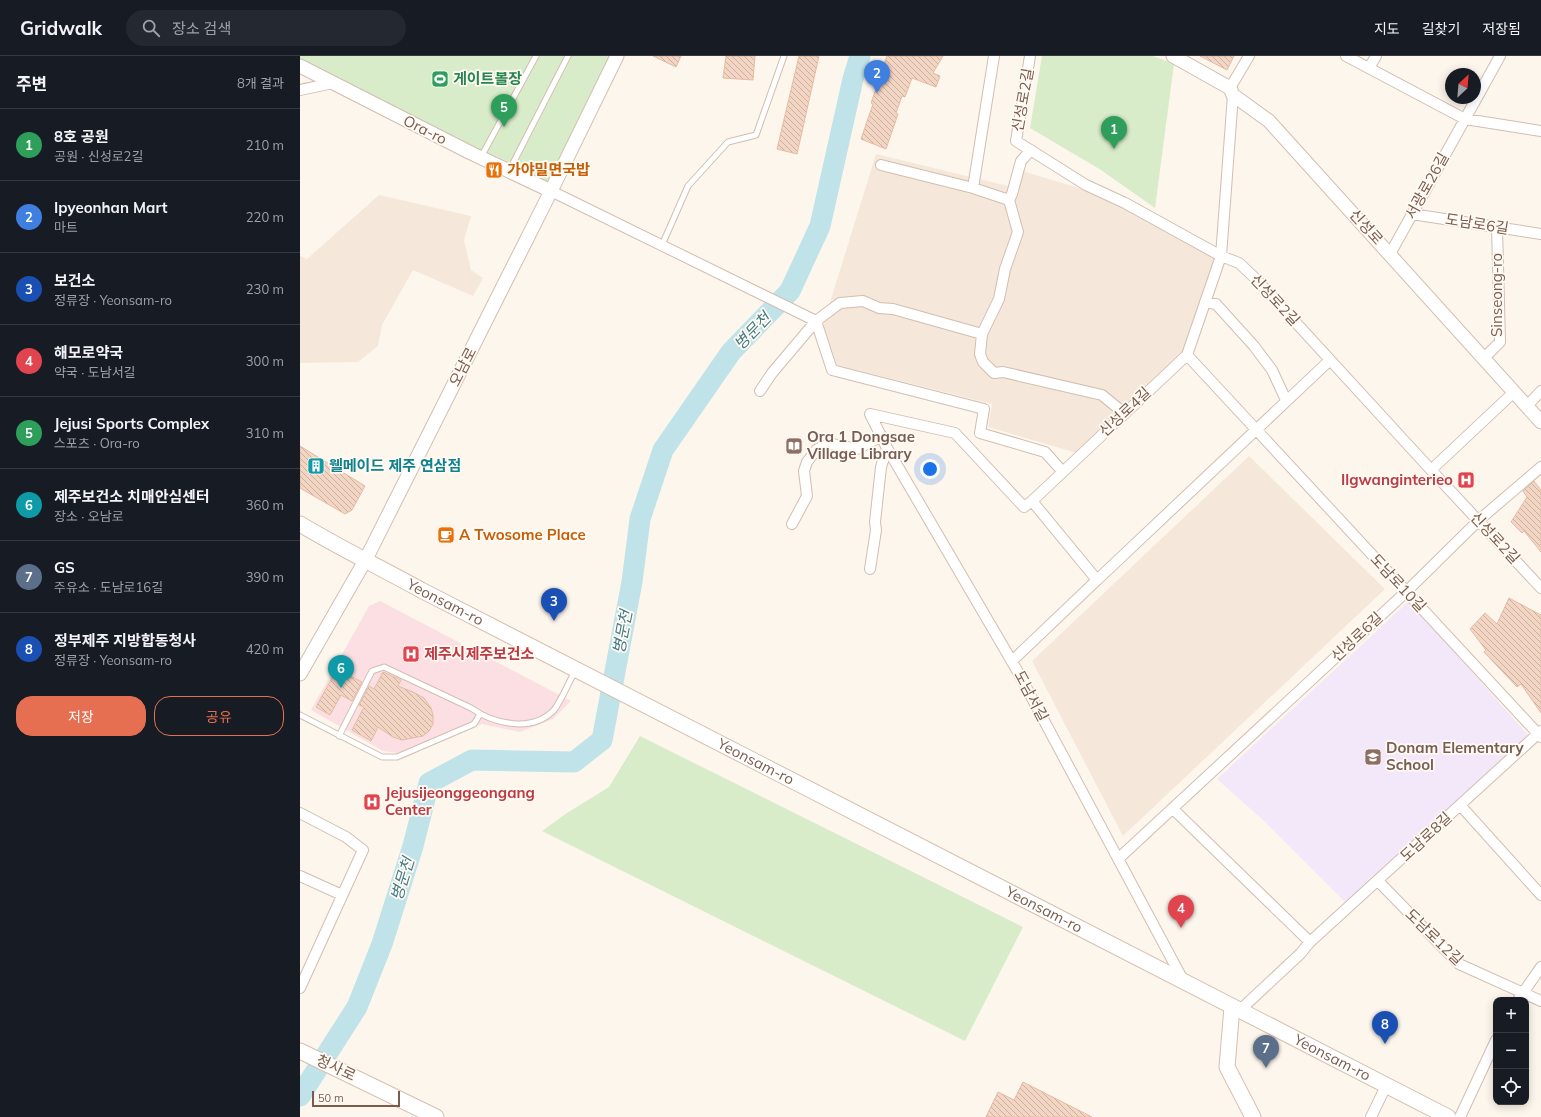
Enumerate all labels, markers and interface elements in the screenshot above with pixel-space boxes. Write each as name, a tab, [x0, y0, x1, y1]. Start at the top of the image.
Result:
search box	[126, 10, 406, 46]
text: Gridwalk	[20, 16, 102, 40]
icon: search	[140, 17, 162, 39]
text: 장소 검색	[172, 19, 231, 38]
text: 지도	[1374, 20, 1400, 38]
text: 길찾기	[1422, 20, 1460, 38]
text: 저장됨	[1482, 20, 1521, 38]
pin: 2	[864, 60, 890, 93]
street label: 신성로2길	[1008, 67, 1037, 133]
north arrow	[1445, 68, 1481, 104]
sports icon: 게이트볼장	[430, 69, 450, 89]
place label: 게이트볼장	[453, 69, 522, 88]
text: 주변	[16, 73, 47, 94]
text: 8개 결과	[237, 75, 284, 91]
pin: 5	[491, 94, 517, 127]
street label: Ora-ro	[400, 111, 450, 149]
pin: 1	[1101, 116, 1127, 149]
text: 8호 공원	[54, 127, 109, 146]
text: 1	[25, 137, 33, 153]
text: 210 m	[246, 137, 284, 153]
text: 공원 · 신성로2길	[54, 148, 143, 164]
street label: 서광로26길	[1401, 149, 1453, 222]
restaurant icon: 가야밀면국밥	[484, 160, 504, 180]
place label: 가야밀면국밥	[507, 160, 590, 179]
text: Ipyeonhan Mart	[54, 198, 167, 217]
street label: 신성로	[1345, 205, 1387, 248]
text: 2	[25, 209, 33, 225]
text: 220 m	[246, 209, 284, 225]
street label: 도남로6길	[1444, 209, 1510, 238]
text: 마트	[54, 219, 78, 235]
street label: Sinseong-ro	[1487, 253, 1506, 337]
street label: 신성로2길	[1247, 270, 1304, 330]
text: 보건소	[54, 271, 95, 290]
text: 3	[25, 281, 33, 297]
text: 230 m	[246, 281, 284, 297]
text: 정류장 · Yeonsam-ro	[54, 292, 172, 308]
water label: 병문천	[729, 307, 776, 354]
text: 해모로약국	[54, 343, 123, 362]
street label: 오남로	[445, 344, 480, 390]
text: 4	[25, 353, 33, 369]
text: 300 m	[246, 353, 284, 369]
text: 약국 · 도남서길	[54, 364, 136, 380]
street label: 신성로4길	[1095, 383, 1155, 440]
text: Jejusi Sports Complex	[54, 414, 209, 433]
text: 5	[25, 425, 33, 441]
text: 310 m	[246, 425, 284, 441]
place label: Ora 1 Dongsae Village Library	[806, 427, 915, 463]
text: 스포츠 · Ora-ro	[54, 435, 140, 451]
library icon: Ora 1 Dongsae Village Library	[784, 436, 804, 456]
building icon: 웰메이드 제주 연삼점	[306, 456, 326, 476]
place label: 웰메이드 제주 연삼점	[329, 456, 461, 475]
your location	[920, 459, 940, 479]
place label: Ilgwanginterieo	[1341, 470, 1453, 489]
hospital icon: Ilgwanginterieo	[1456, 470, 1476, 490]
text: 제주보건소 치매안심센터	[54, 487, 210, 506]
text: 6	[25, 497, 33, 513]
text: 360 m	[246, 497, 284, 513]
text: 장소 · 오남로	[54, 508, 124, 524]
street label: 신성로2길	[1467, 508, 1524, 568]
cafe icon: A Twosome Place	[436, 525, 456, 545]
place label: A Twosome Place	[459, 525, 586, 544]
street label: 도남로10길	[1366, 549, 1430, 616]
text: GS	[54, 558, 75, 577]
text: 7	[25, 569, 33, 585]
text: 390 m	[246, 569, 284, 585]
street label: Yeonsam-ro	[403, 574, 487, 629]
text: 주유소 · 도남로16길	[54, 579, 163, 595]
pin: 3	[541, 588, 567, 621]
water label: 병문천	[608, 606, 636, 656]
street label: 신성로6길	[1327, 608, 1387, 665]
text: 정부제주 지방합동청사	[54, 631, 196, 650]
text: 8	[25, 641, 33, 657]
text: 420 m	[246, 641, 284, 657]
hospital icon: 제주시제주보건소	[401, 644, 421, 664]
place label: 제주시제주보건소	[424, 644, 535, 663]
text: 정류장 · Yeonsam-ro	[54, 652, 172, 668]
pin: 6	[328, 655, 354, 688]
street label: 도남서길	[1010, 667, 1053, 725]
button: 저장	[16, 696, 146, 736]
button: 공유	[154, 696, 284, 736]
street label: Yeonsam-ro	[714, 733, 797, 789]
place label: Donam Elementary School	[1386, 738, 1524, 774]
school or university icon: Donam Elementary School	[1363, 747, 1383, 767]
place label: Jejusijeonggeongang Center	[385, 783, 535, 819]
hospital icon: Jejusijeonggeongang Center	[362, 792, 382, 812]
street label: 도남로8길	[1396, 808, 1456, 865]
water label: 병문천	[386, 853, 419, 903]
street label: Yeonsam-ro	[1002, 881, 1086, 937]
pin: 4	[1168, 895, 1194, 928]
street label: 도남로12길	[1401, 904, 1467, 969]
map controls	[1493, 997, 1529, 1105]
button: +	[1493, 997, 1529, 1033]
pin: 8	[1372, 1011, 1398, 1044]
street label: Yeonsam-ro	[1290, 1029, 1374, 1085]
button: −	[1493, 1033, 1529, 1069]
pin: 7	[1253, 1035, 1279, 1068]
street label: 청사로	[313, 1050, 359, 1085]
button: locate	[1493, 1069, 1529, 1105]
scale bar	[312, 1089, 400, 1108]
text: 50 m	[318, 1091, 344, 1105]

